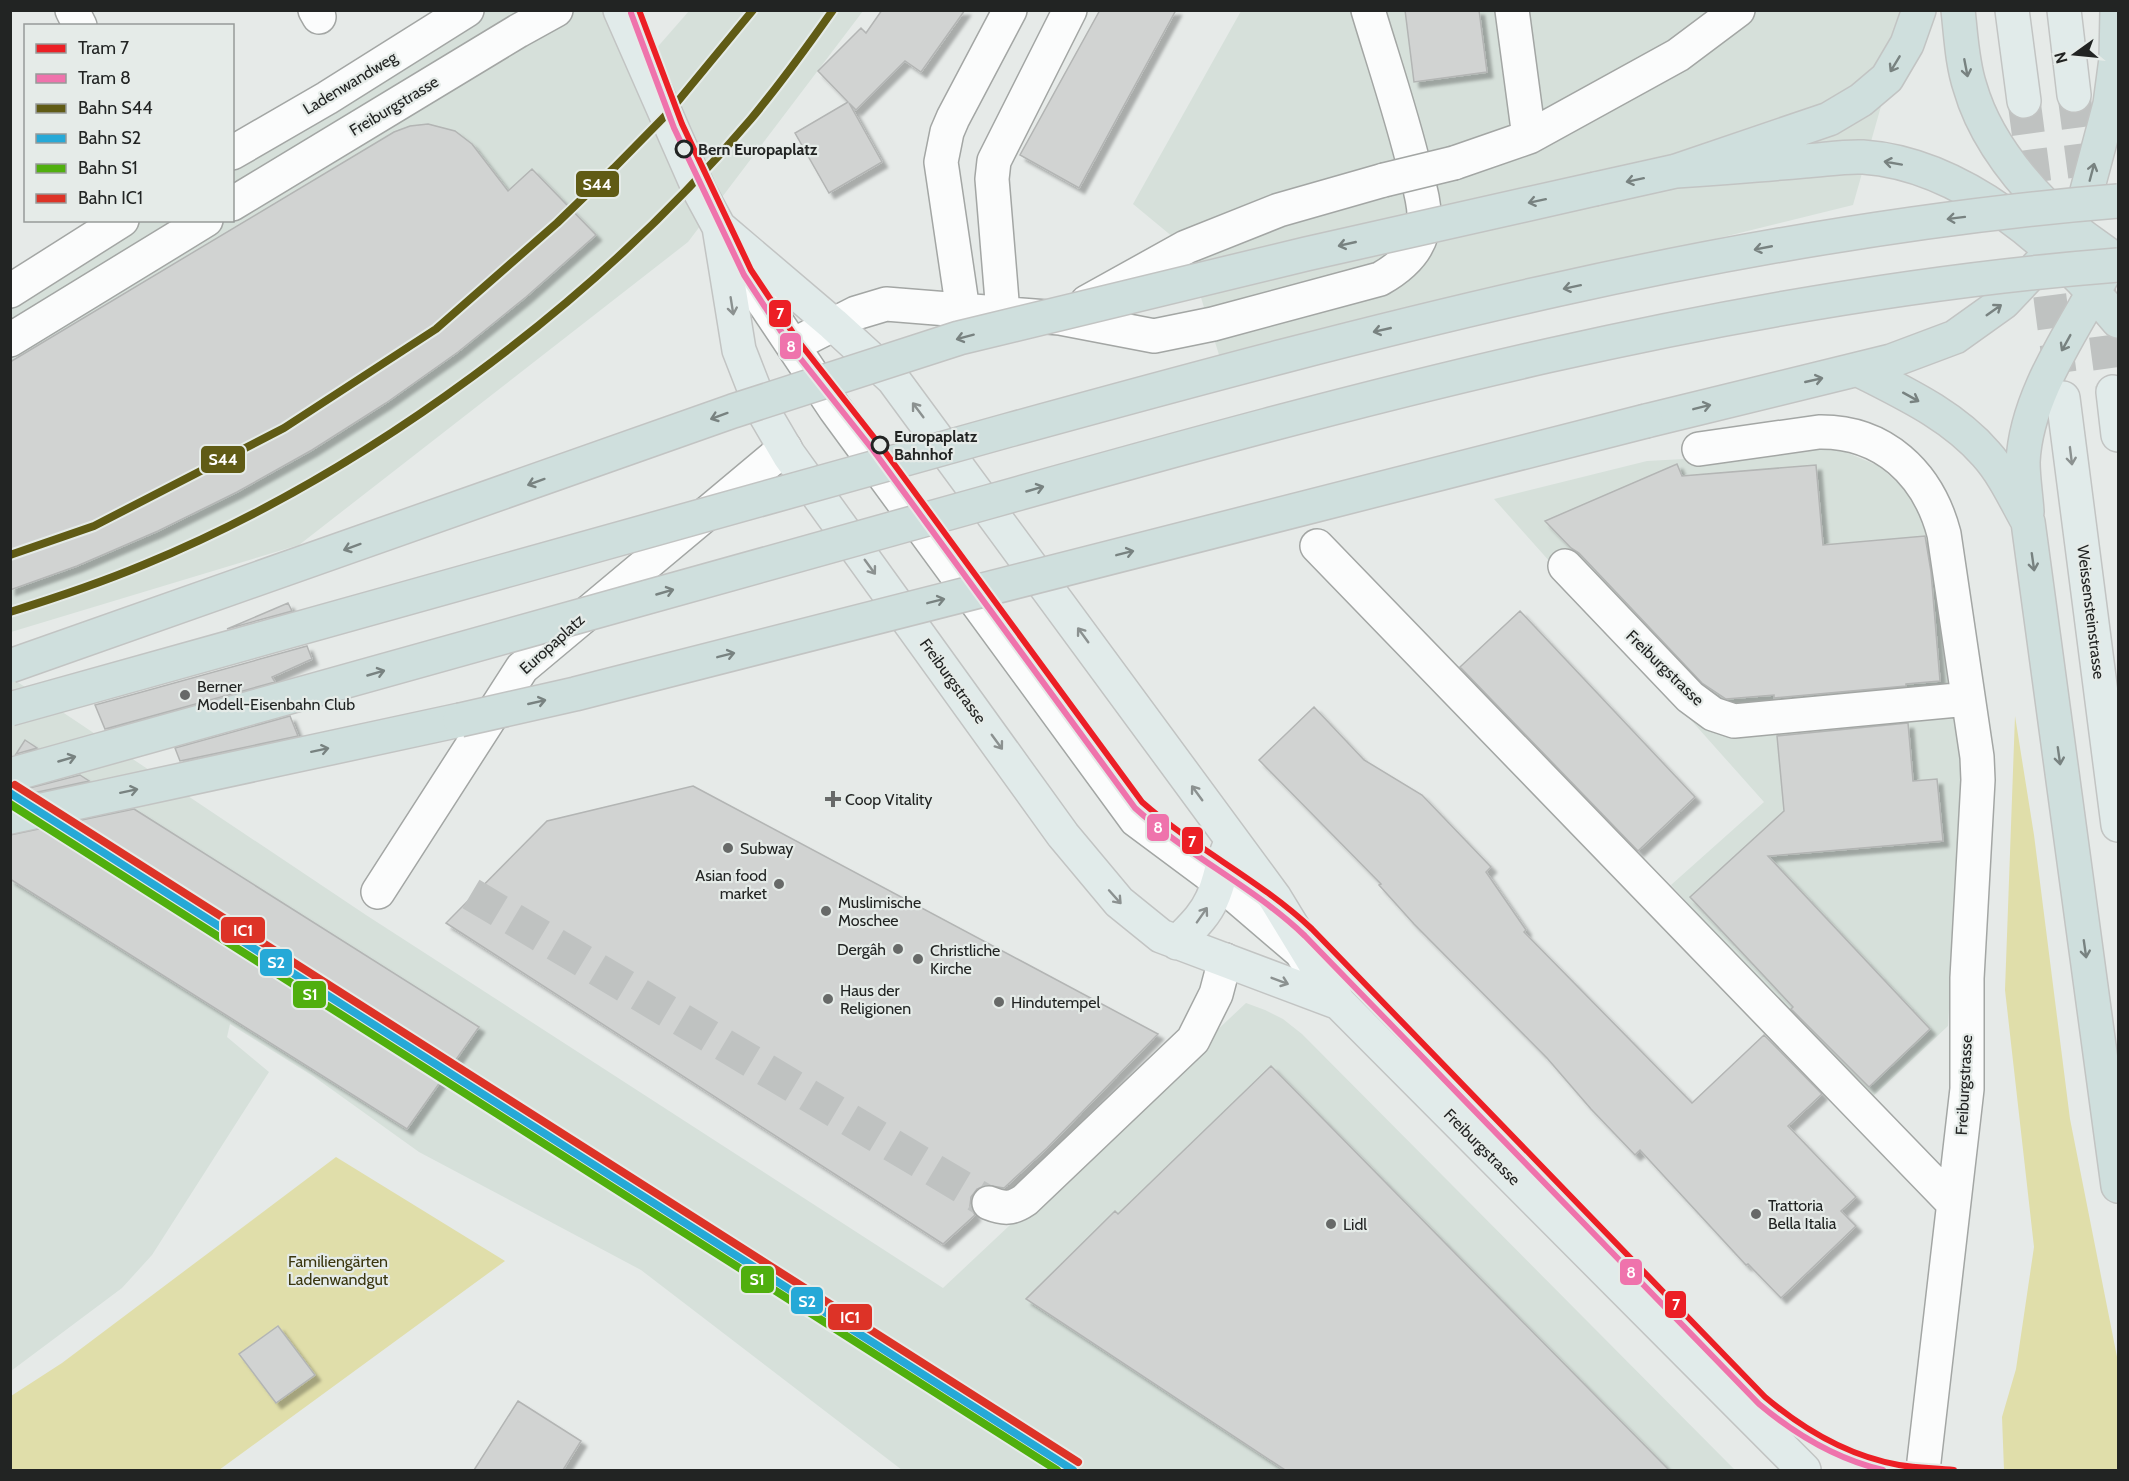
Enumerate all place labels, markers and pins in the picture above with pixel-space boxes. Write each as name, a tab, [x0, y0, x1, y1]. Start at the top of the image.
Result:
marker: Bern Europaplatz	[675, 140, 693, 158]
place label: Bern Europaplatz	[698, 140, 818, 159]
place label: Europaplatz Bahnhof	[894, 427, 978, 464]
marker: Europaplatz Bahnhof	[871, 436, 889, 454]
place label: Berner Modell-Eisenbahn Club	[197, 677, 355, 714]
marker: Berner Modell-Eisenbahn Club	[178, 688, 192, 702]
place label: Coop Vitality	[845, 790, 932, 809]
marker: Coop Vitality	[826, 792, 840, 806]
place label: Subway	[740, 839, 793, 858]
marker: Subway	[721, 841, 735, 855]
place label: Asian food market	[695, 866, 768, 903]
marker: Asian food market	[772, 877, 786, 891]
place label: Muslimische Moschee	[838, 893, 921, 930]
marker: Muslimische Moschee	[819, 904, 833, 918]
place label: Dergâh	[837, 940, 886, 959]
place label: Christliche Kirche	[930, 941, 1000, 978]
marker: Dergâh	[891, 942, 905, 956]
marker: Christliche Kirche	[911, 952, 925, 966]
place label: Haus der Religionen	[840, 981, 911, 1018]
marker: Haus der Religionen	[821, 992, 835, 1006]
place label: Hindutempel	[1011, 993, 1100, 1012]
marker: Hindutempel	[992, 995, 1006, 1009]
place label: Trattoria Bella Italia	[1768, 1196, 1837, 1233]
marker: Trattoria Bella Italia	[1749, 1207, 1763, 1221]
place label: Lidl	[1343, 1215, 1367, 1234]
marker: Lidl	[1324, 1217, 1338, 1231]

